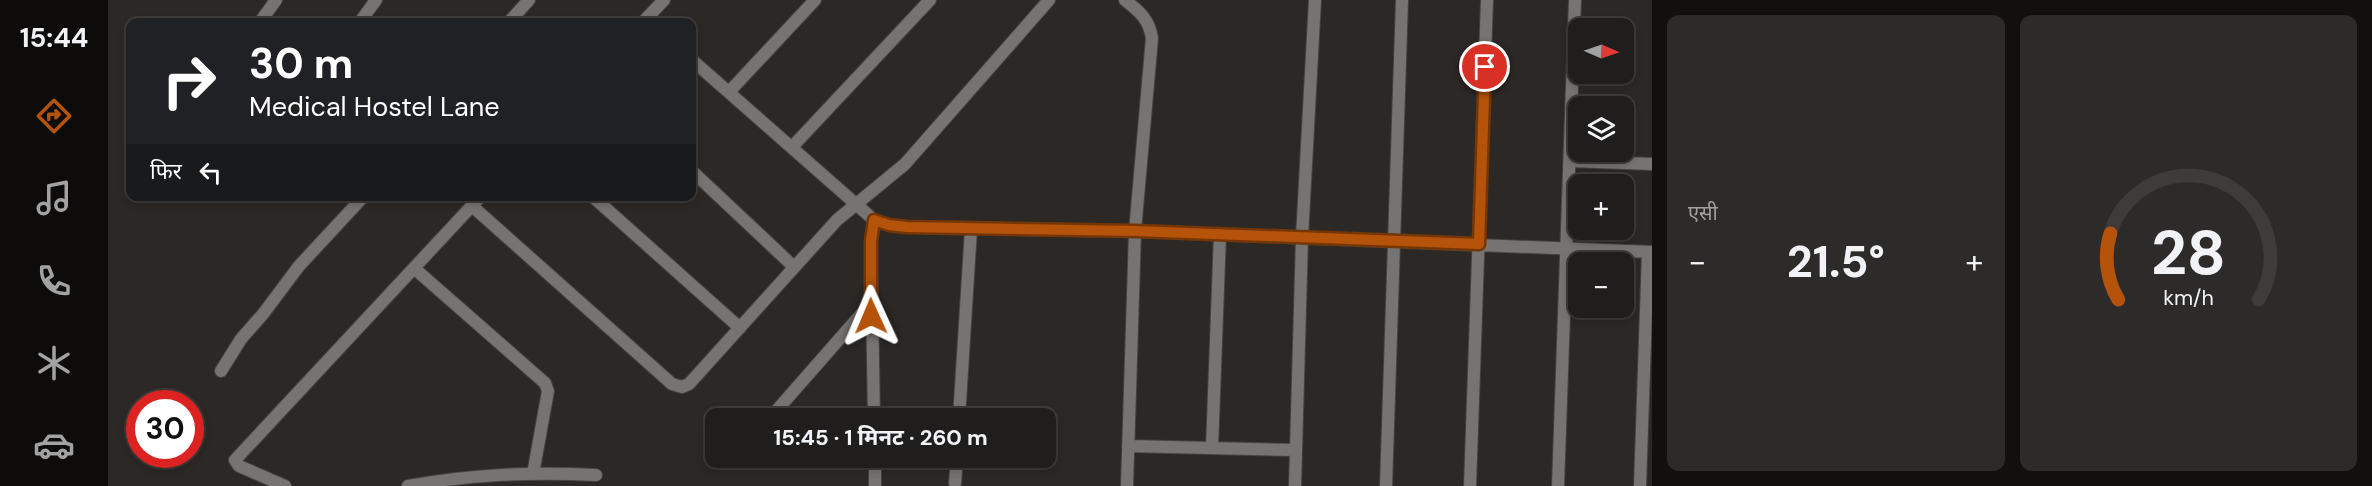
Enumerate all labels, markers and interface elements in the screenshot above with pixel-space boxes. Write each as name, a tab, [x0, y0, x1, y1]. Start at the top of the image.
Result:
north arrow	[1568, 18, 1634, 84]
map controls	[1568, 18, 1634, 318]
text: 15:44	[20, 20, 88, 55]
text: 30 m	[249, 36, 353, 91]
pin	[1459, 41, 1510, 92]
icon: right	[150, 42, 228, 120]
icon: arrive	[1468, 50, 1501, 83]
text: Medical Hostel Lane	[249, 89, 500, 124]
icon: directions	[33, 95, 75, 137]
button: layers	[1568, 96, 1634, 162]
icon: left	[194, 156, 227, 189]
text: फिर	[150, 157, 182, 186]
button: +	[1568, 174, 1634, 240]
icon: music	[33, 177, 75, 219]
text: एसी	[1688, 200, 1718, 226]
text: 28	[2151, 212, 2226, 293]
text: 21.5°	[1787, 232, 1885, 291]
text: −	[1688, 240, 1706, 283]
text: +	[1965, 240, 1983, 283]
button: −	[1568, 252, 1634, 318]
icon: phone	[33, 260, 75, 302]
position arrow	[839, 284, 903, 348]
text: km/h	[2163, 284, 2214, 312]
icon: climate	[33, 342, 75, 384]
speed limit sign: 30	[126, 390, 204, 468]
text: 15:45 · 1 मिनट · 260 m	[773, 423, 988, 452]
icon: car	[33, 424, 75, 466]

